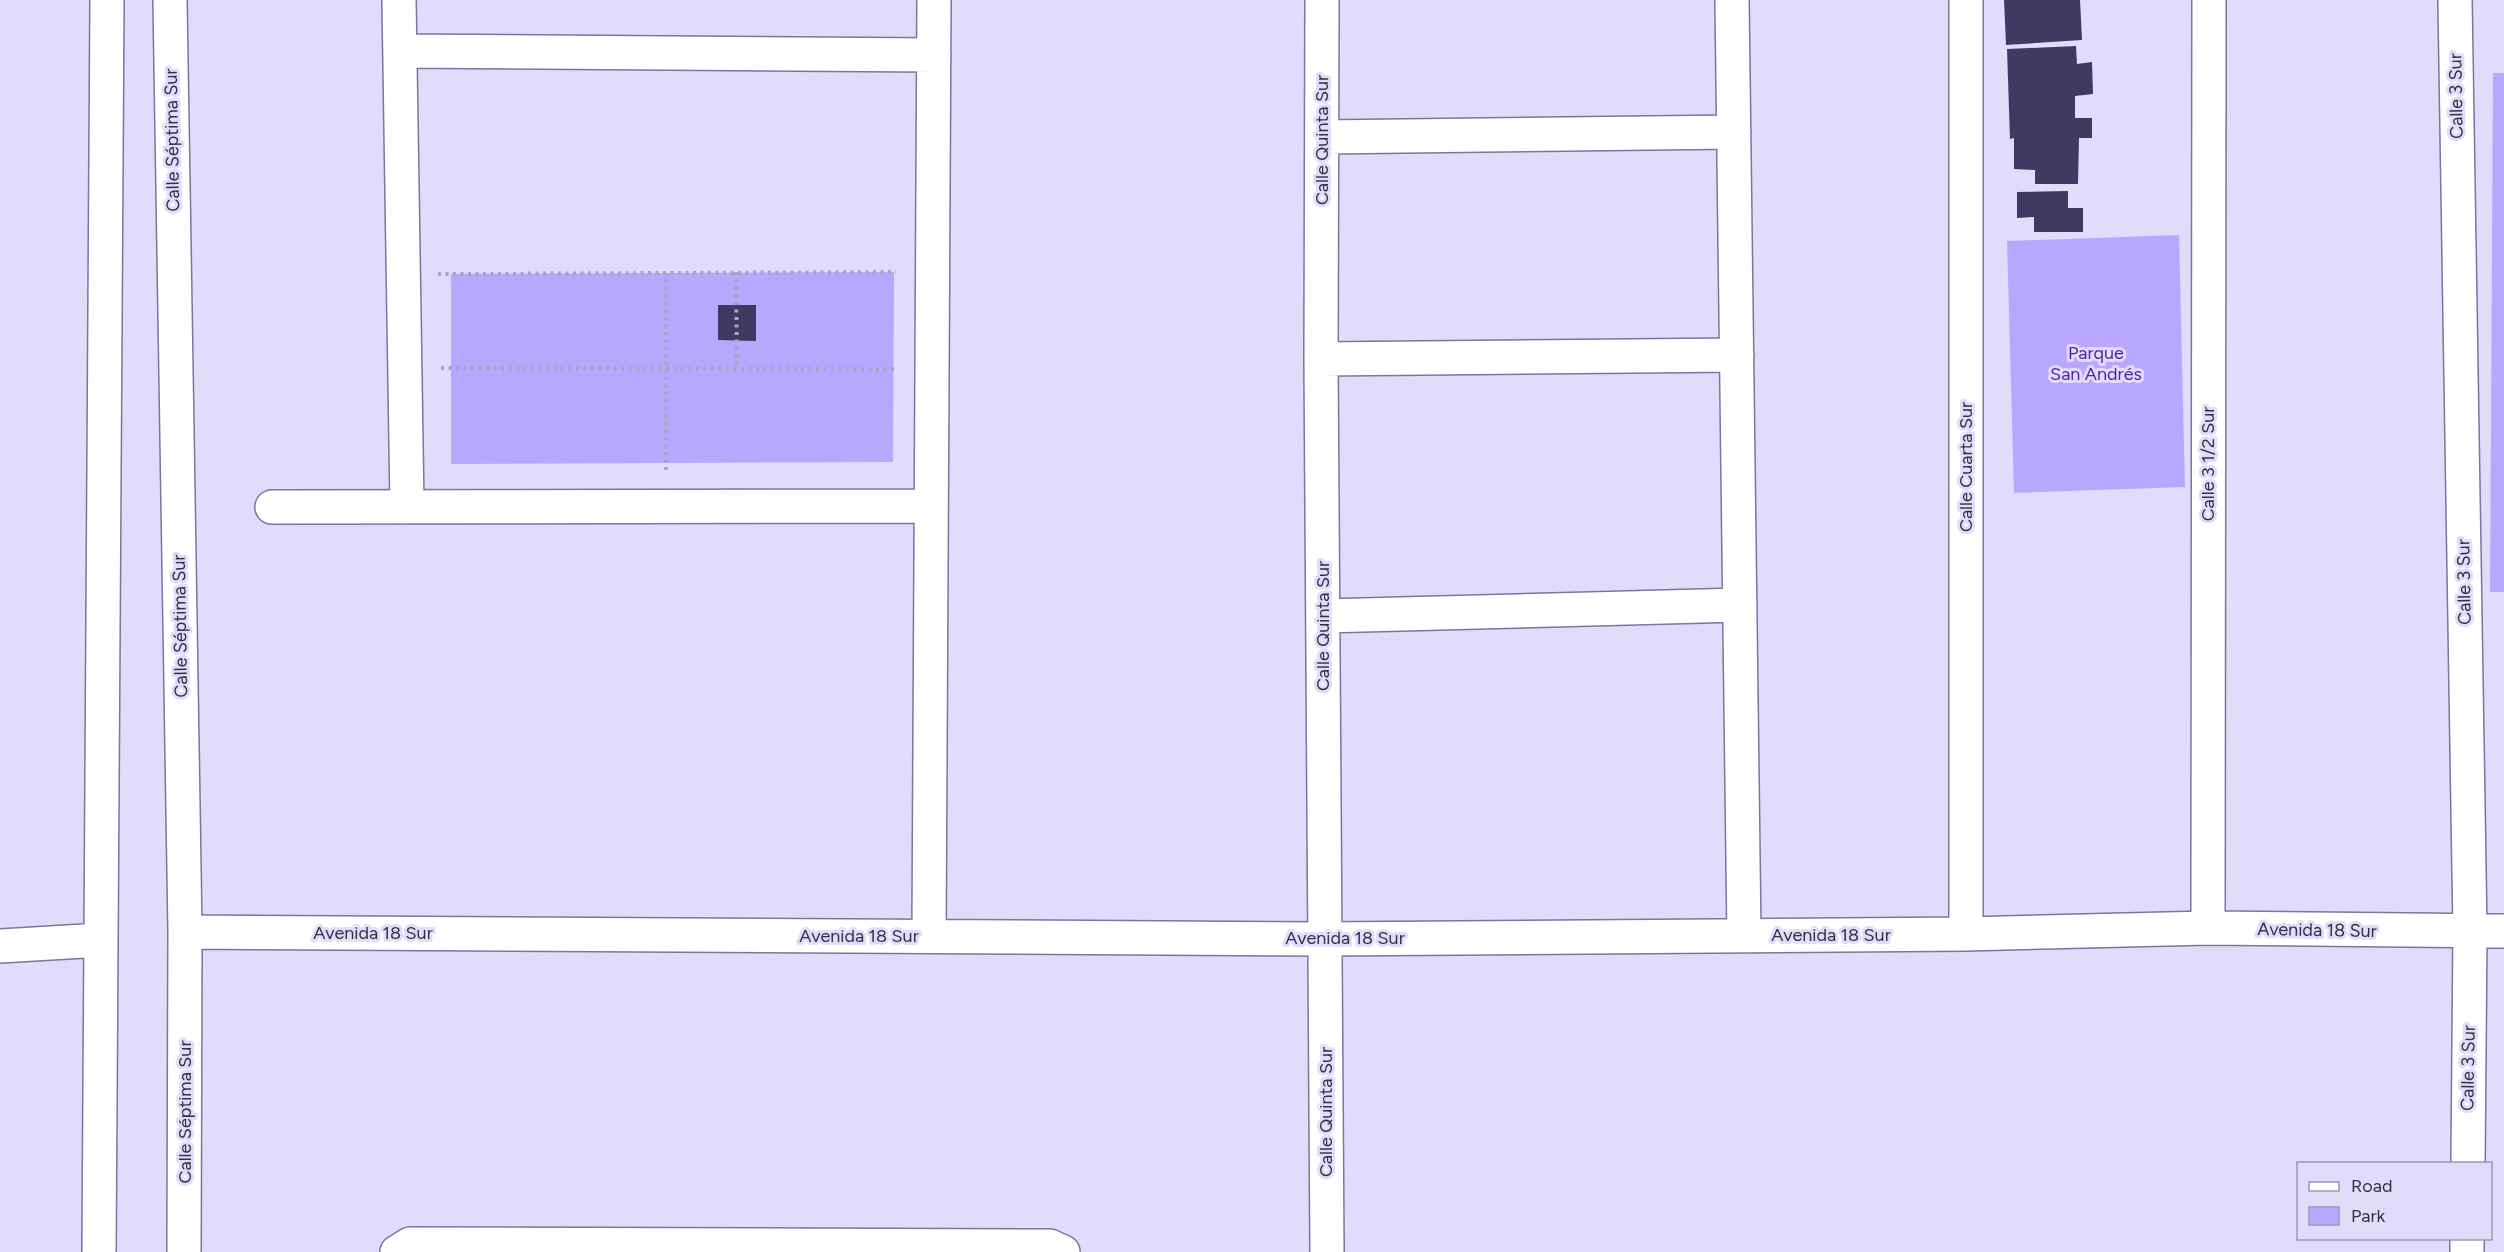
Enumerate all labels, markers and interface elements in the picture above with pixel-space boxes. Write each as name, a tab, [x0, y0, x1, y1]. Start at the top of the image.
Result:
street label: Calle 3 Sur	[2444, 53, 2468, 139]
street label: Calle Séptima Sur	[160, 68, 184, 212]
street label: Calle Quinta Sur	[1311, 75, 1333, 205]
park label: Parque San Andrés	[2050, 342, 2142, 385]
street label: Calle Cuarta Sur	[1955, 402, 1977, 532]
street label: Calle 3 1/2 Sur	[2197, 407, 2219, 521]
street label: Calle 3 Sur	[2452, 539, 2476, 625]
street label: Calle Séptima Sur	[168, 554, 192, 698]
street label: Calle Quinta Sur	[1312, 561, 1334, 691]
street label: Avenida 18 Sur	[2257, 918, 2377, 942]
street label: Avenida 18 Sur	[313, 922, 433, 944]
street label: Avenida 18 Sur	[1771, 924, 1891, 946]
street label: Avenida 18 Sur	[799, 925, 919, 947]
street label: Avenida 18 Sur	[1285, 927, 1405, 949]
street label: Calle 3 Sur	[2456, 1025, 2480, 1111]
street label: Calle Séptima Sur	[174, 1041, 196, 1184]
street label: Calle Quinta Sur	[1315, 1047, 1337, 1177]
legend	[2297, 1162, 2492, 1240]
text: Road	[2351, 1175, 2392, 1197]
text: Park	[2351, 1205, 2386, 1227]

